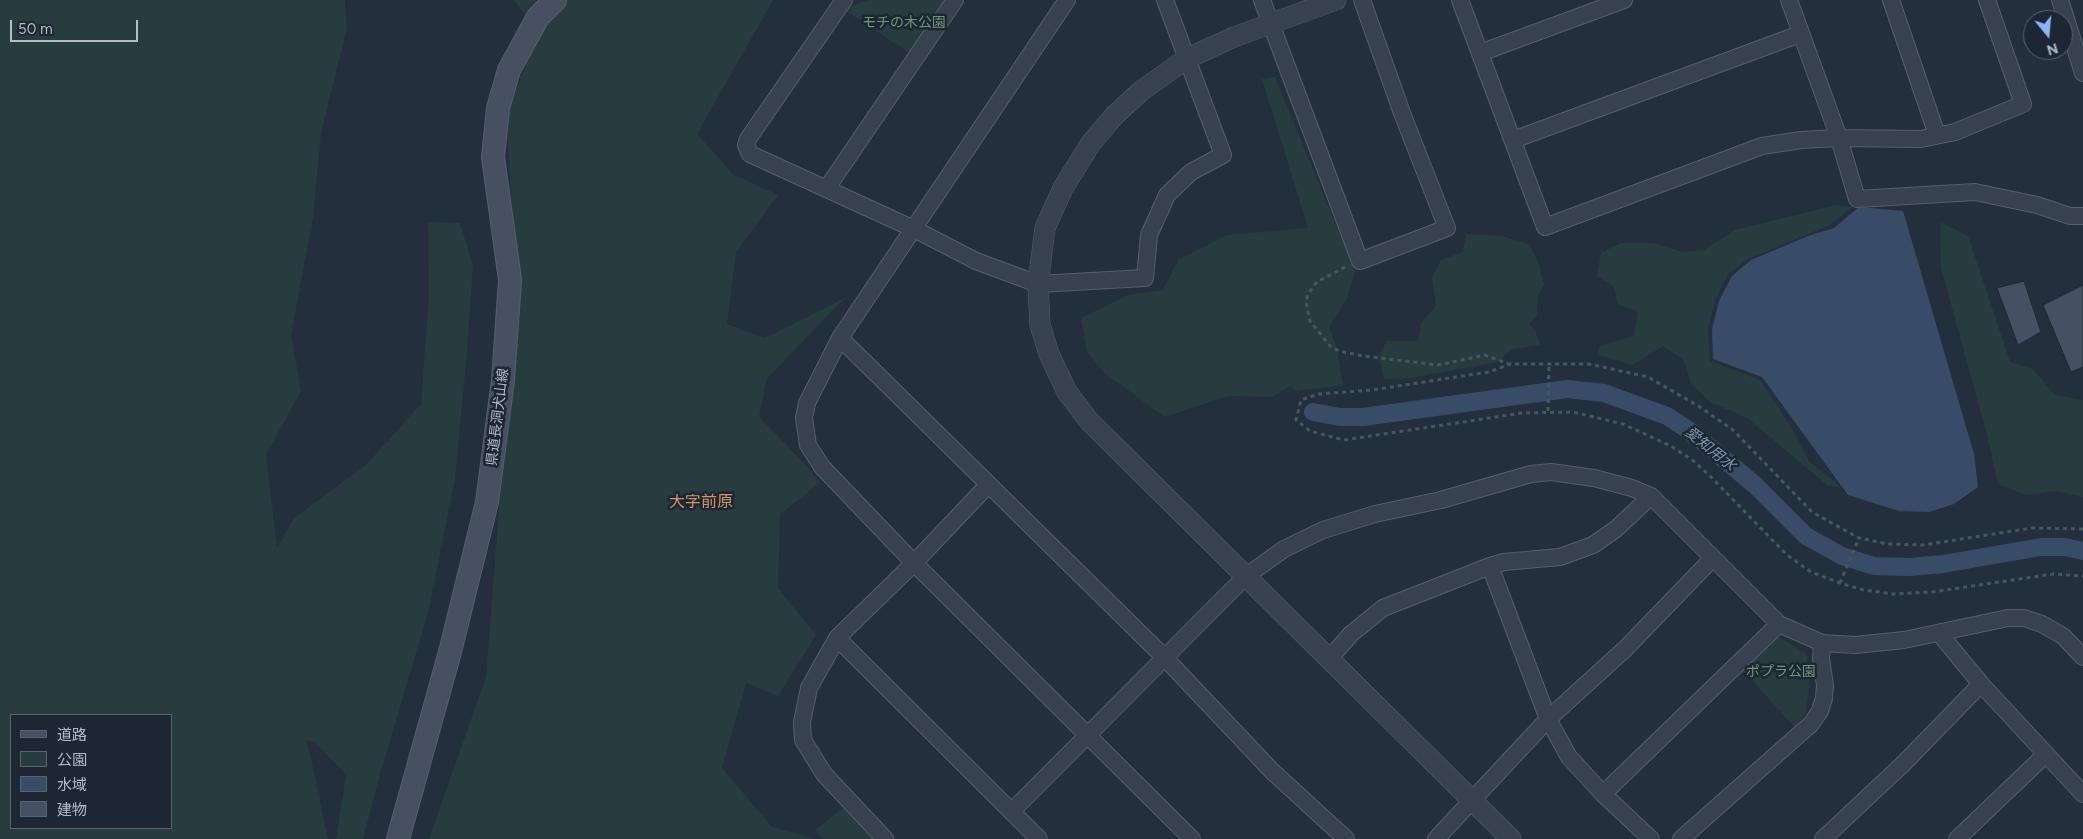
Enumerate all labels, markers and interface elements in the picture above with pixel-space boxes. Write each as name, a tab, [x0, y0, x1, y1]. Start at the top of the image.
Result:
scale bar	[12, 10, 140, 42]
north arrow	[2023, 10, 2073, 60]
park label: モチの木公園	[862, 15, 946, 31]
text: 50 m	[18, 20, 53, 38]
text: N	[2045, 39, 2060, 59]
street label: 県道長洞犬山線	[484, 367, 512, 467]
water label: 愛知用水	[1681, 423, 1739, 475]
district label: 大字前原	[669, 492, 733, 512]
park label: ポプラ公園	[1746, 664, 1816, 680]
legend	[10, 714, 172, 829]
text: 道路	[57, 726, 87, 744]
text: 公園	[57, 751, 87, 769]
text: 水域	[57, 776, 87, 794]
text: 建物	[57, 801, 87, 819]

